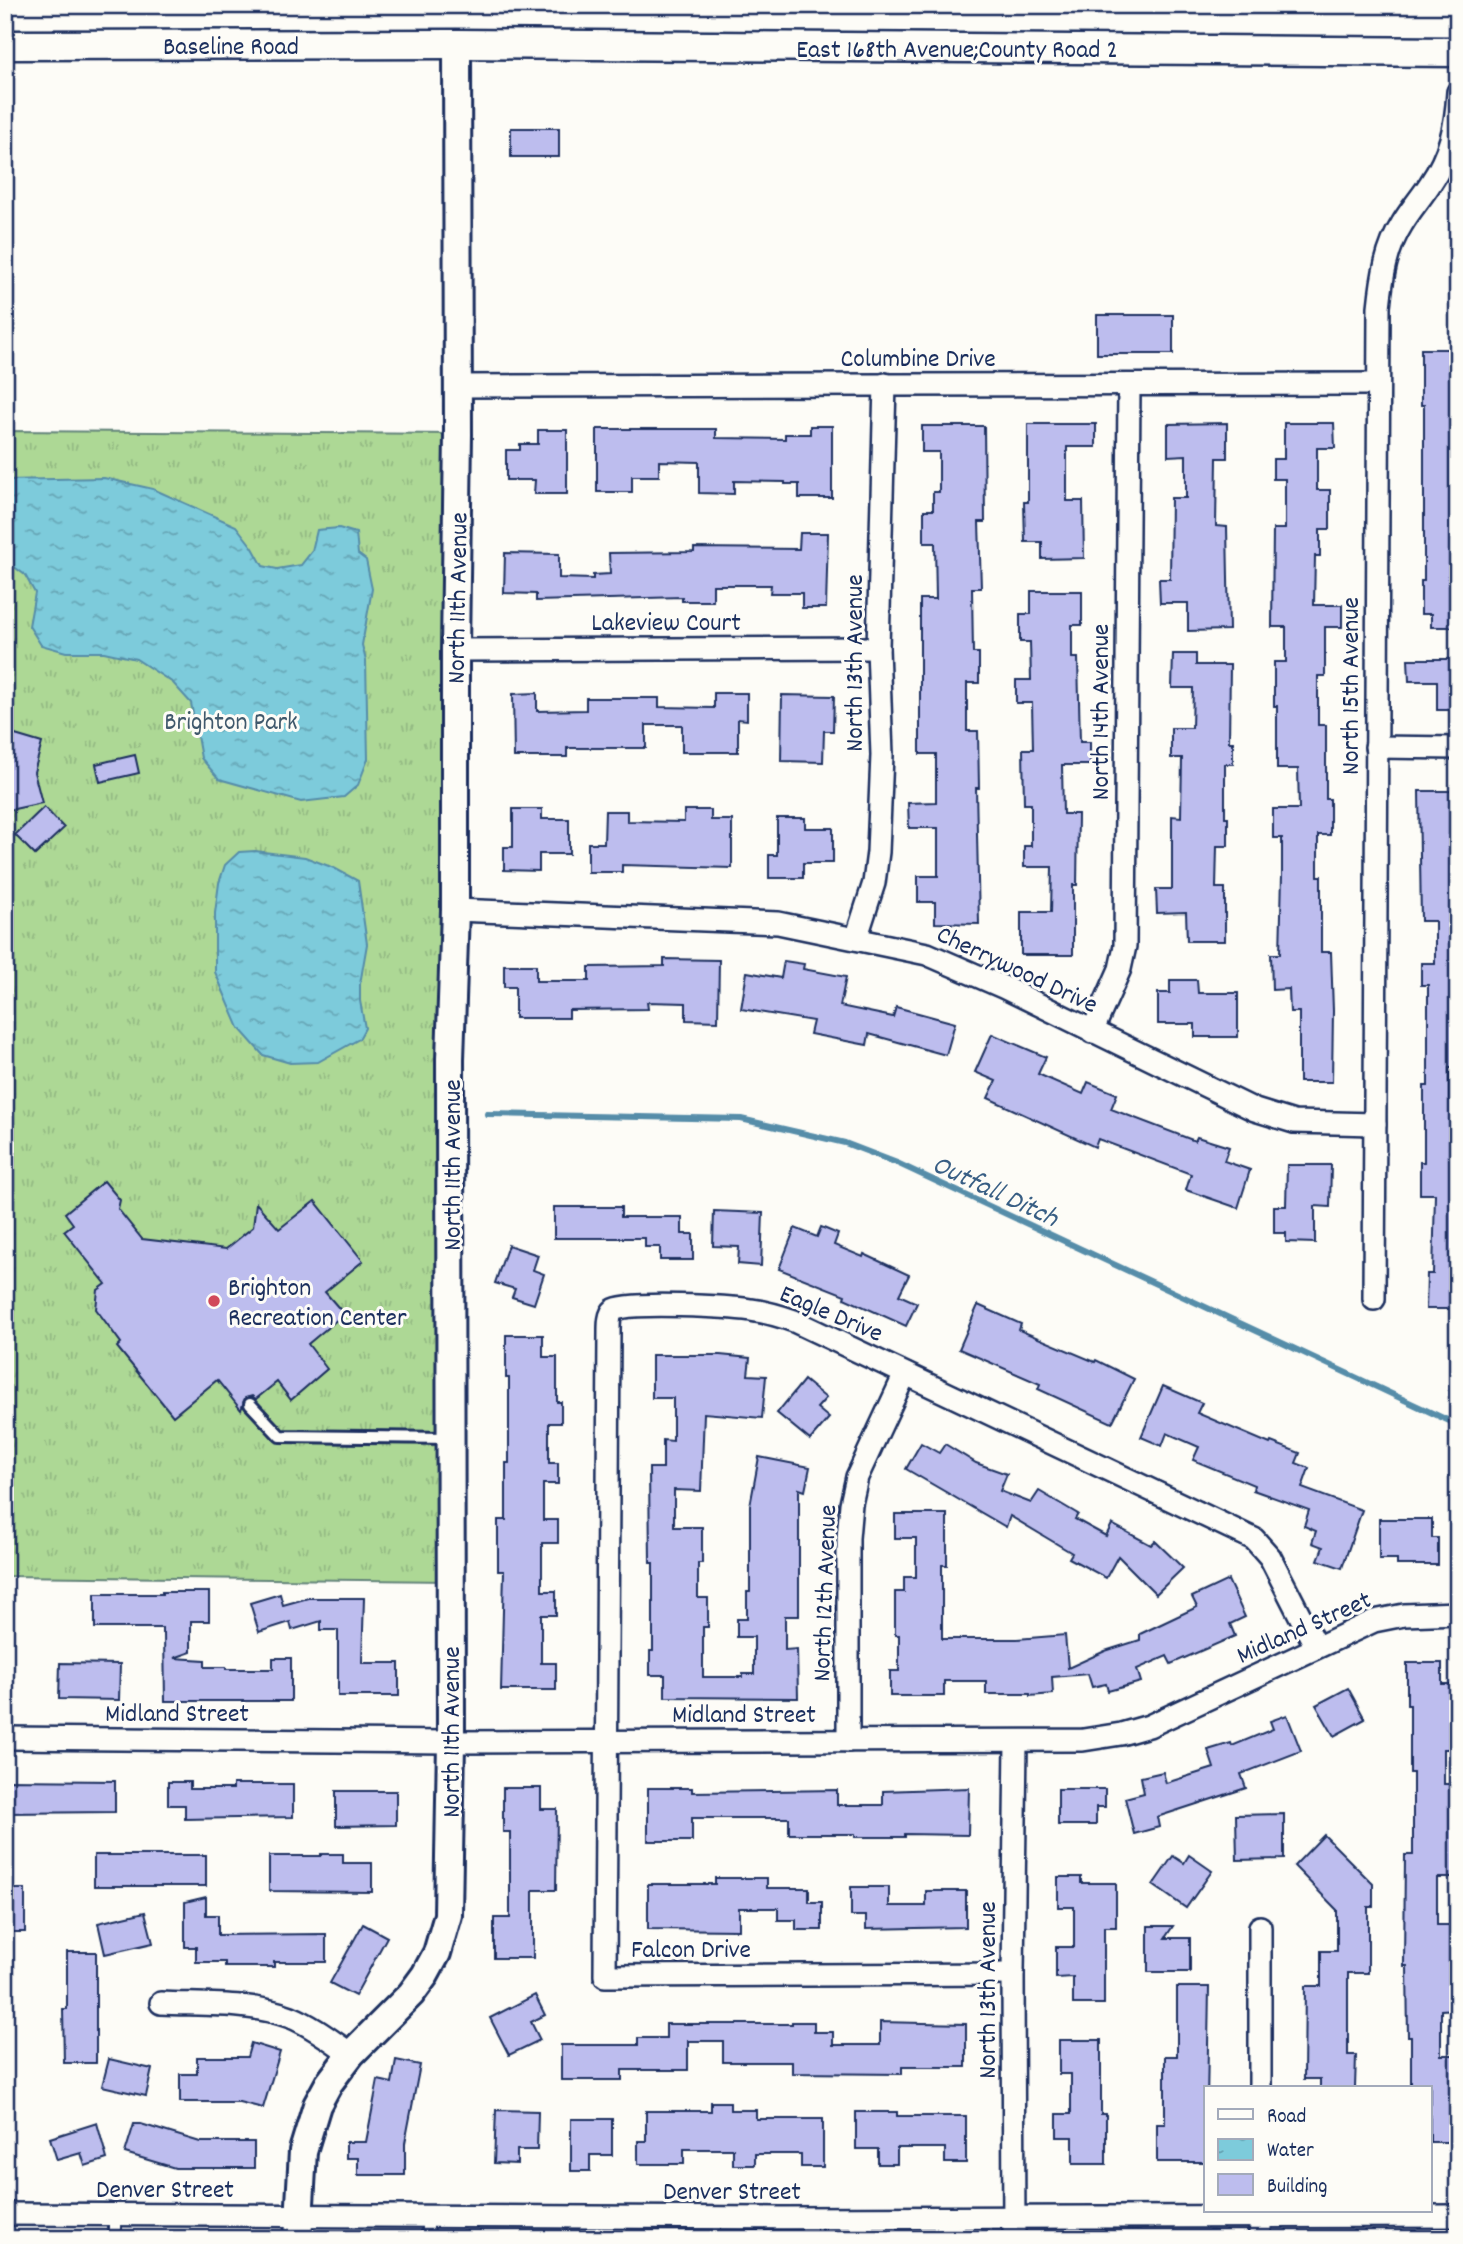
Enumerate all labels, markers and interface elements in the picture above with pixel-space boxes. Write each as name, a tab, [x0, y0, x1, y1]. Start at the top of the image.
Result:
street label: Baseline Road	[163, 30, 299, 67]
street label: East 168th Avenue;County Road 2	[796, 33, 1118, 70]
street label: Columbine Drive	[840, 342, 996, 379]
street label: North 11th Avenue	[440, 512, 479, 684]
street label: North 13th Avenue	[838, 574, 875, 752]
street label: North 15th Avenue	[1334, 597, 1371, 775]
street label: Lakeview Court	[591, 606, 741, 643]
street label: North 14th Avenue	[1084, 624, 1121, 800]
park label: Brighton Park	[164, 705, 298, 742]
street label: Cherrywood Drive	[930, 918, 1103, 1025]
street label: North 11th Avenue	[436, 1079, 473, 1251]
water label: Outfall Ditch	[924, 1147, 1065, 1241]
place label: Brighton Recreation Center	[228, 1271, 407, 1338]
street label: Eagle Drive	[773, 1277, 888, 1354]
marker: Brighton Recreation Center	[206, 1293, 222, 1309]
street label: North 12th Avenue	[805, 1504, 848, 1682]
street label: Midland Street	[1231, 1583, 1378, 1675]
street label: North 11th Avenue	[435, 1646, 472, 1818]
street label: Midland Street	[105, 1697, 249, 1734]
street label: Midland Street	[672, 1698, 816, 1735]
street label: North 13th Avenue	[971, 1901, 1008, 2079]
street label: Falcon Drive	[631, 1933, 751, 1970]
legend	[1204, 2086, 1432, 2212]
text: Road	[1267, 2103, 1306, 2133]
text: Water	[1267, 2137, 1314, 2167]
street label: Denver Street	[96, 2173, 234, 2210]
text: Building	[1267, 2173, 1327, 2203]
street label: Denver Street	[663, 2175, 801, 2212]

